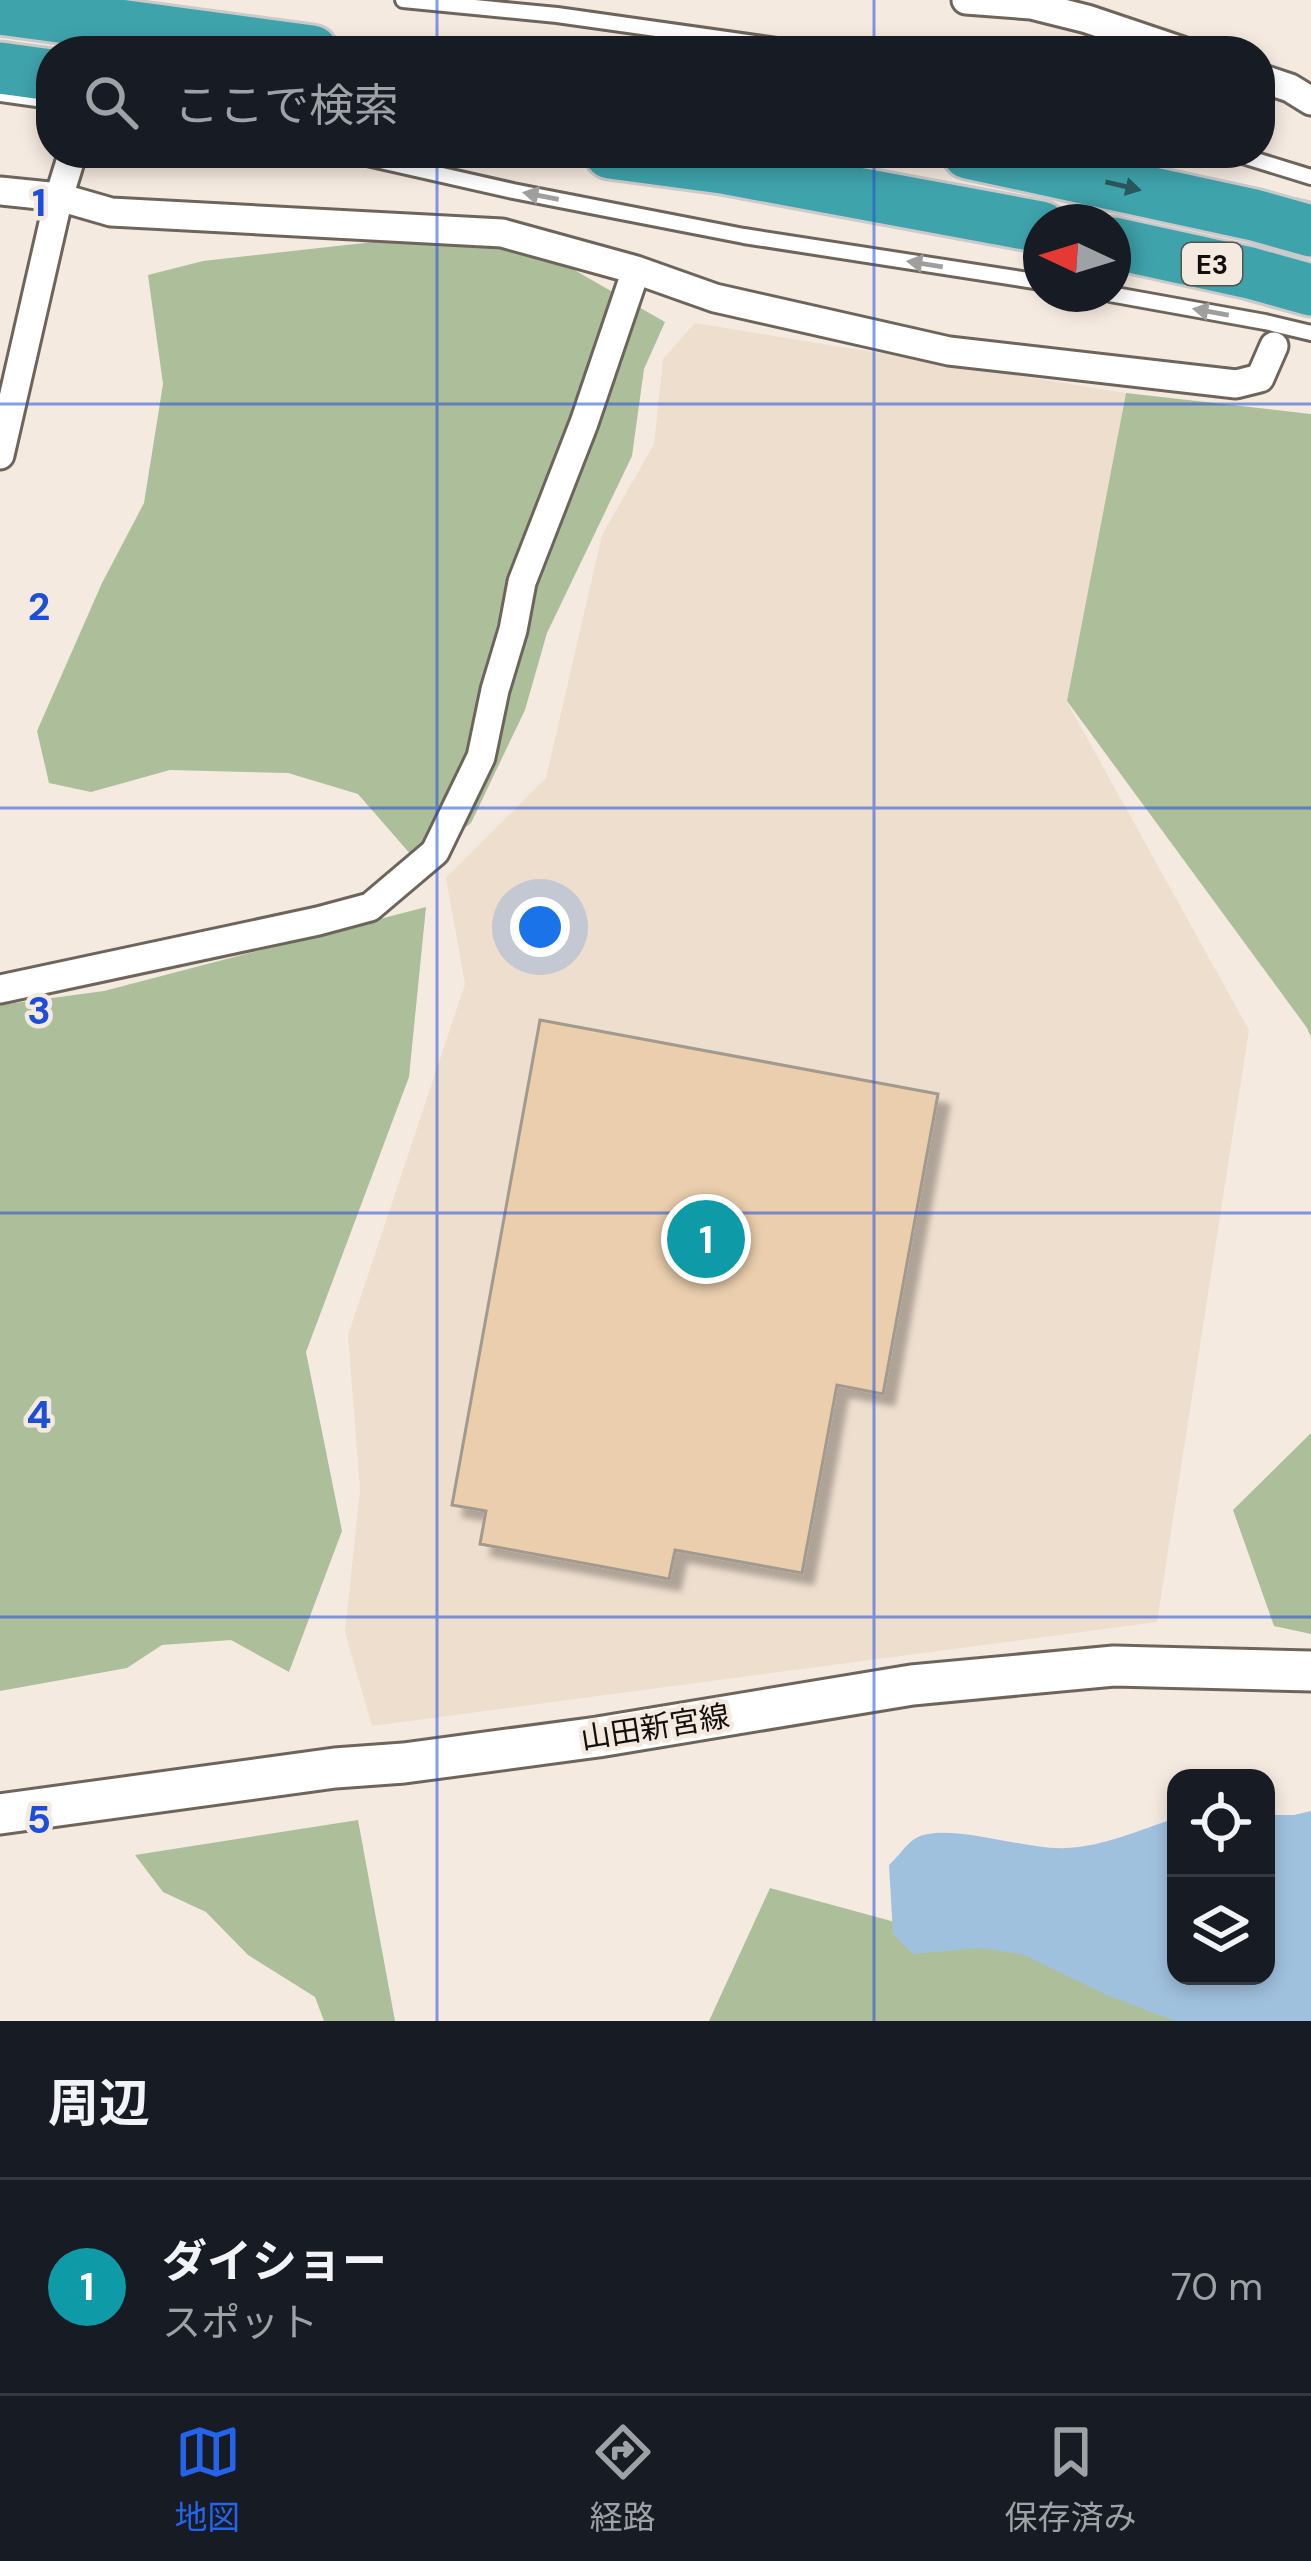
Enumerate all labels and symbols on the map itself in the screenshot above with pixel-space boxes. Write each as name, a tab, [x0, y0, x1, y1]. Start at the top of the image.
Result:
text: 1	[32, 177, 46, 228]
one-way arrow	[1105, 178, 1143, 197]
one-way arrow	[522, 186, 560, 205]
north arrow	[1023, 204, 1131, 312]
road number: E3	[1182, 243, 1242, 285]
one-way arrow	[906, 254, 944, 273]
one-way arrow	[1192, 302, 1229, 321]
text: 2	[28, 581, 50, 632]
your location	[510, 897, 570, 957]
text: 3	[27, 985, 51, 1036]
pin: 1	[667, 1194, 745, 1284]
text: 4	[26, 1389, 52, 1440]
street label: 山田新宮線	[578, 1696, 732, 1758]
text: 5	[27, 1794, 51, 1845]

